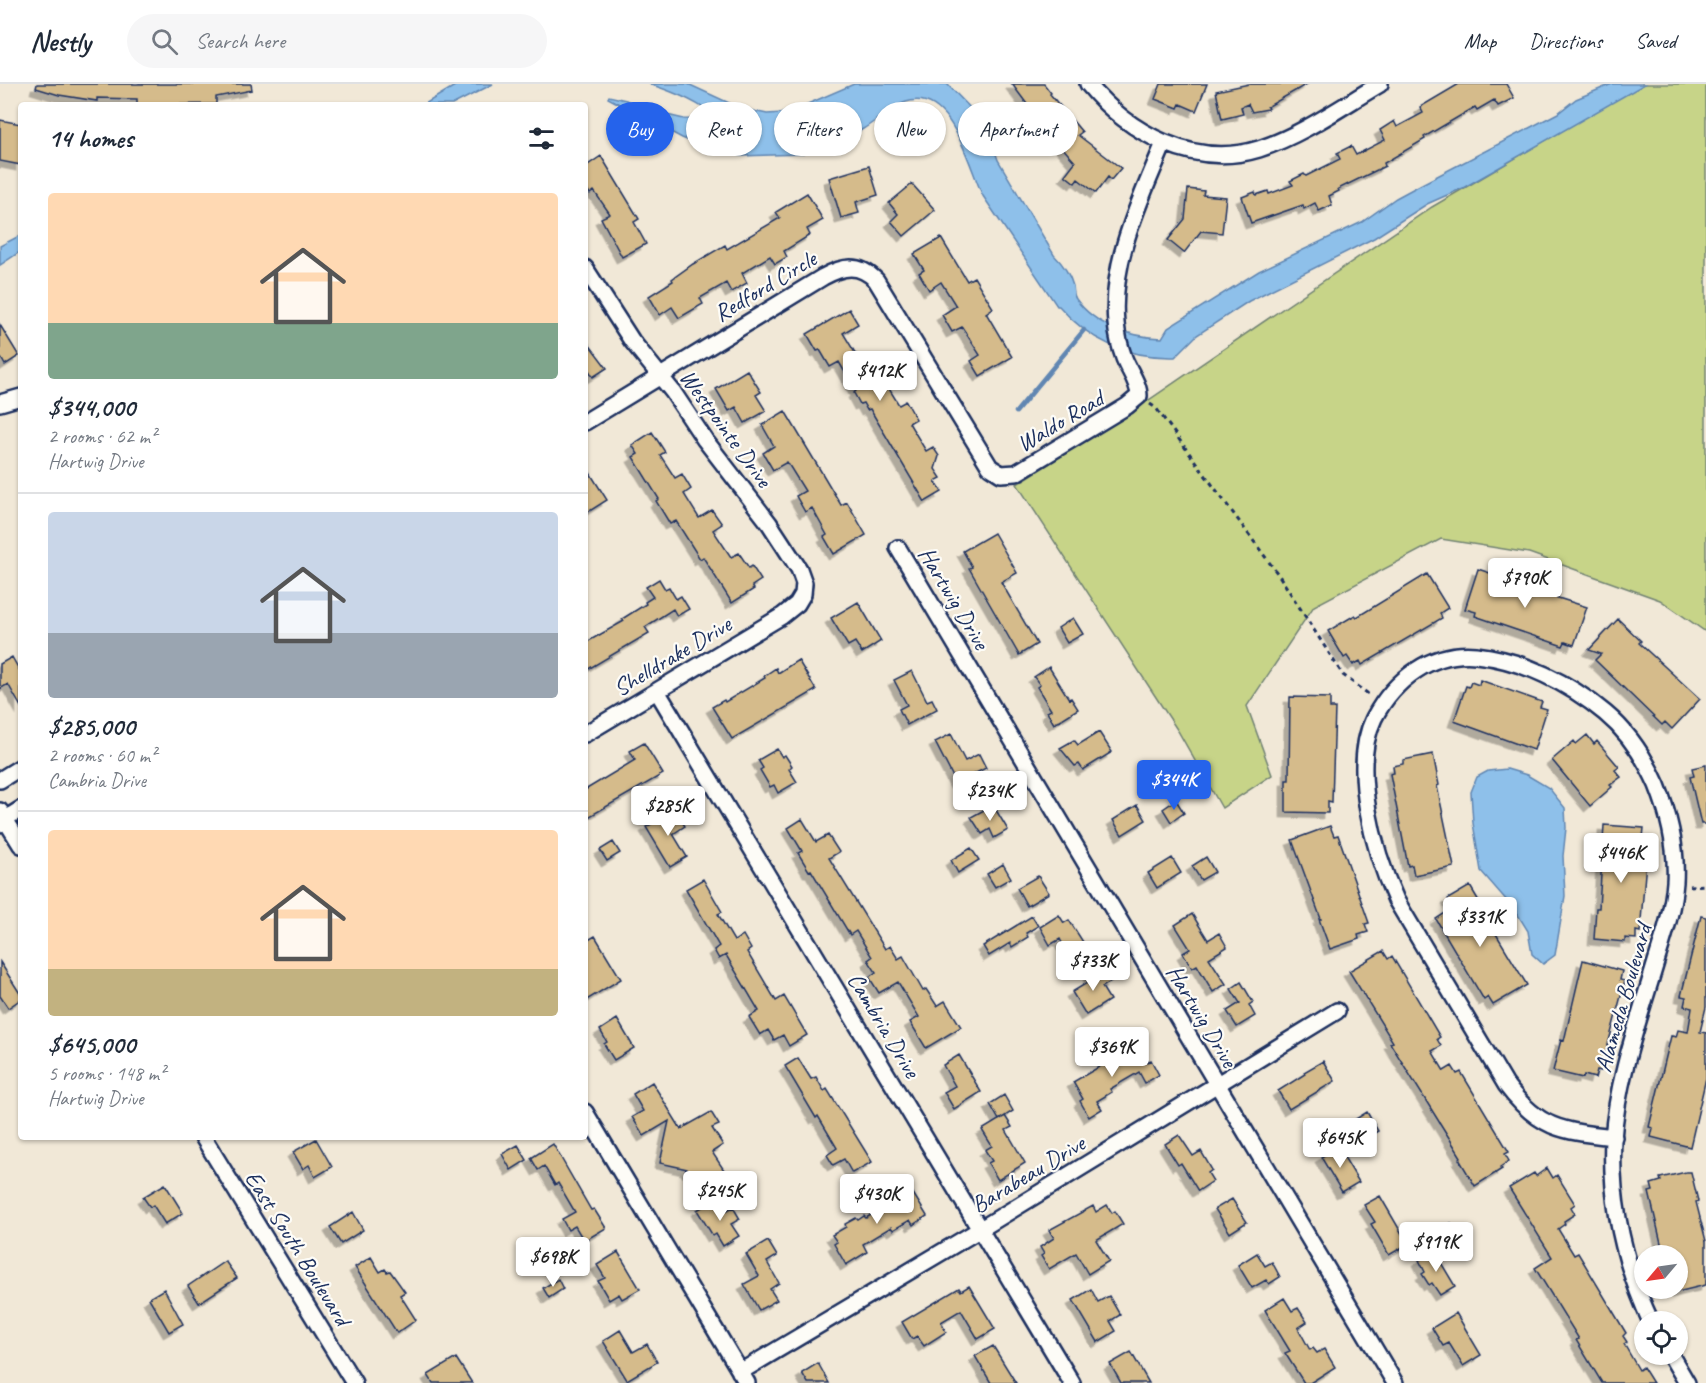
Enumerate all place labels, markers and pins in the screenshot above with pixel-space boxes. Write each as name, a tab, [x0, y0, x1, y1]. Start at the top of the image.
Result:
pin: $412K	[838, 351, 922, 402]
pin: $790K	[1483, 558, 1567, 609]
pin: $344K	[1132, 760, 1216, 811]
pin: $234K	[948, 771, 1032, 822]
pin: $285K	[626, 786, 710, 837]
pin: $446K	[1579, 833, 1663, 884]
pin: $331K	[1438, 897, 1522, 948]
pin: $733K	[1051, 941, 1135, 992]
pin: $369K	[1070, 1027, 1154, 1078]
pin: $645K	[1298, 1118, 1382, 1169]
pin: $245K	[678, 1171, 762, 1222]
pin: $430K	[835, 1174, 919, 1225]
pin: $919K	[1394, 1222, 1478, 1273]
pin: $698K	[511, 1237, 595, 1288]

